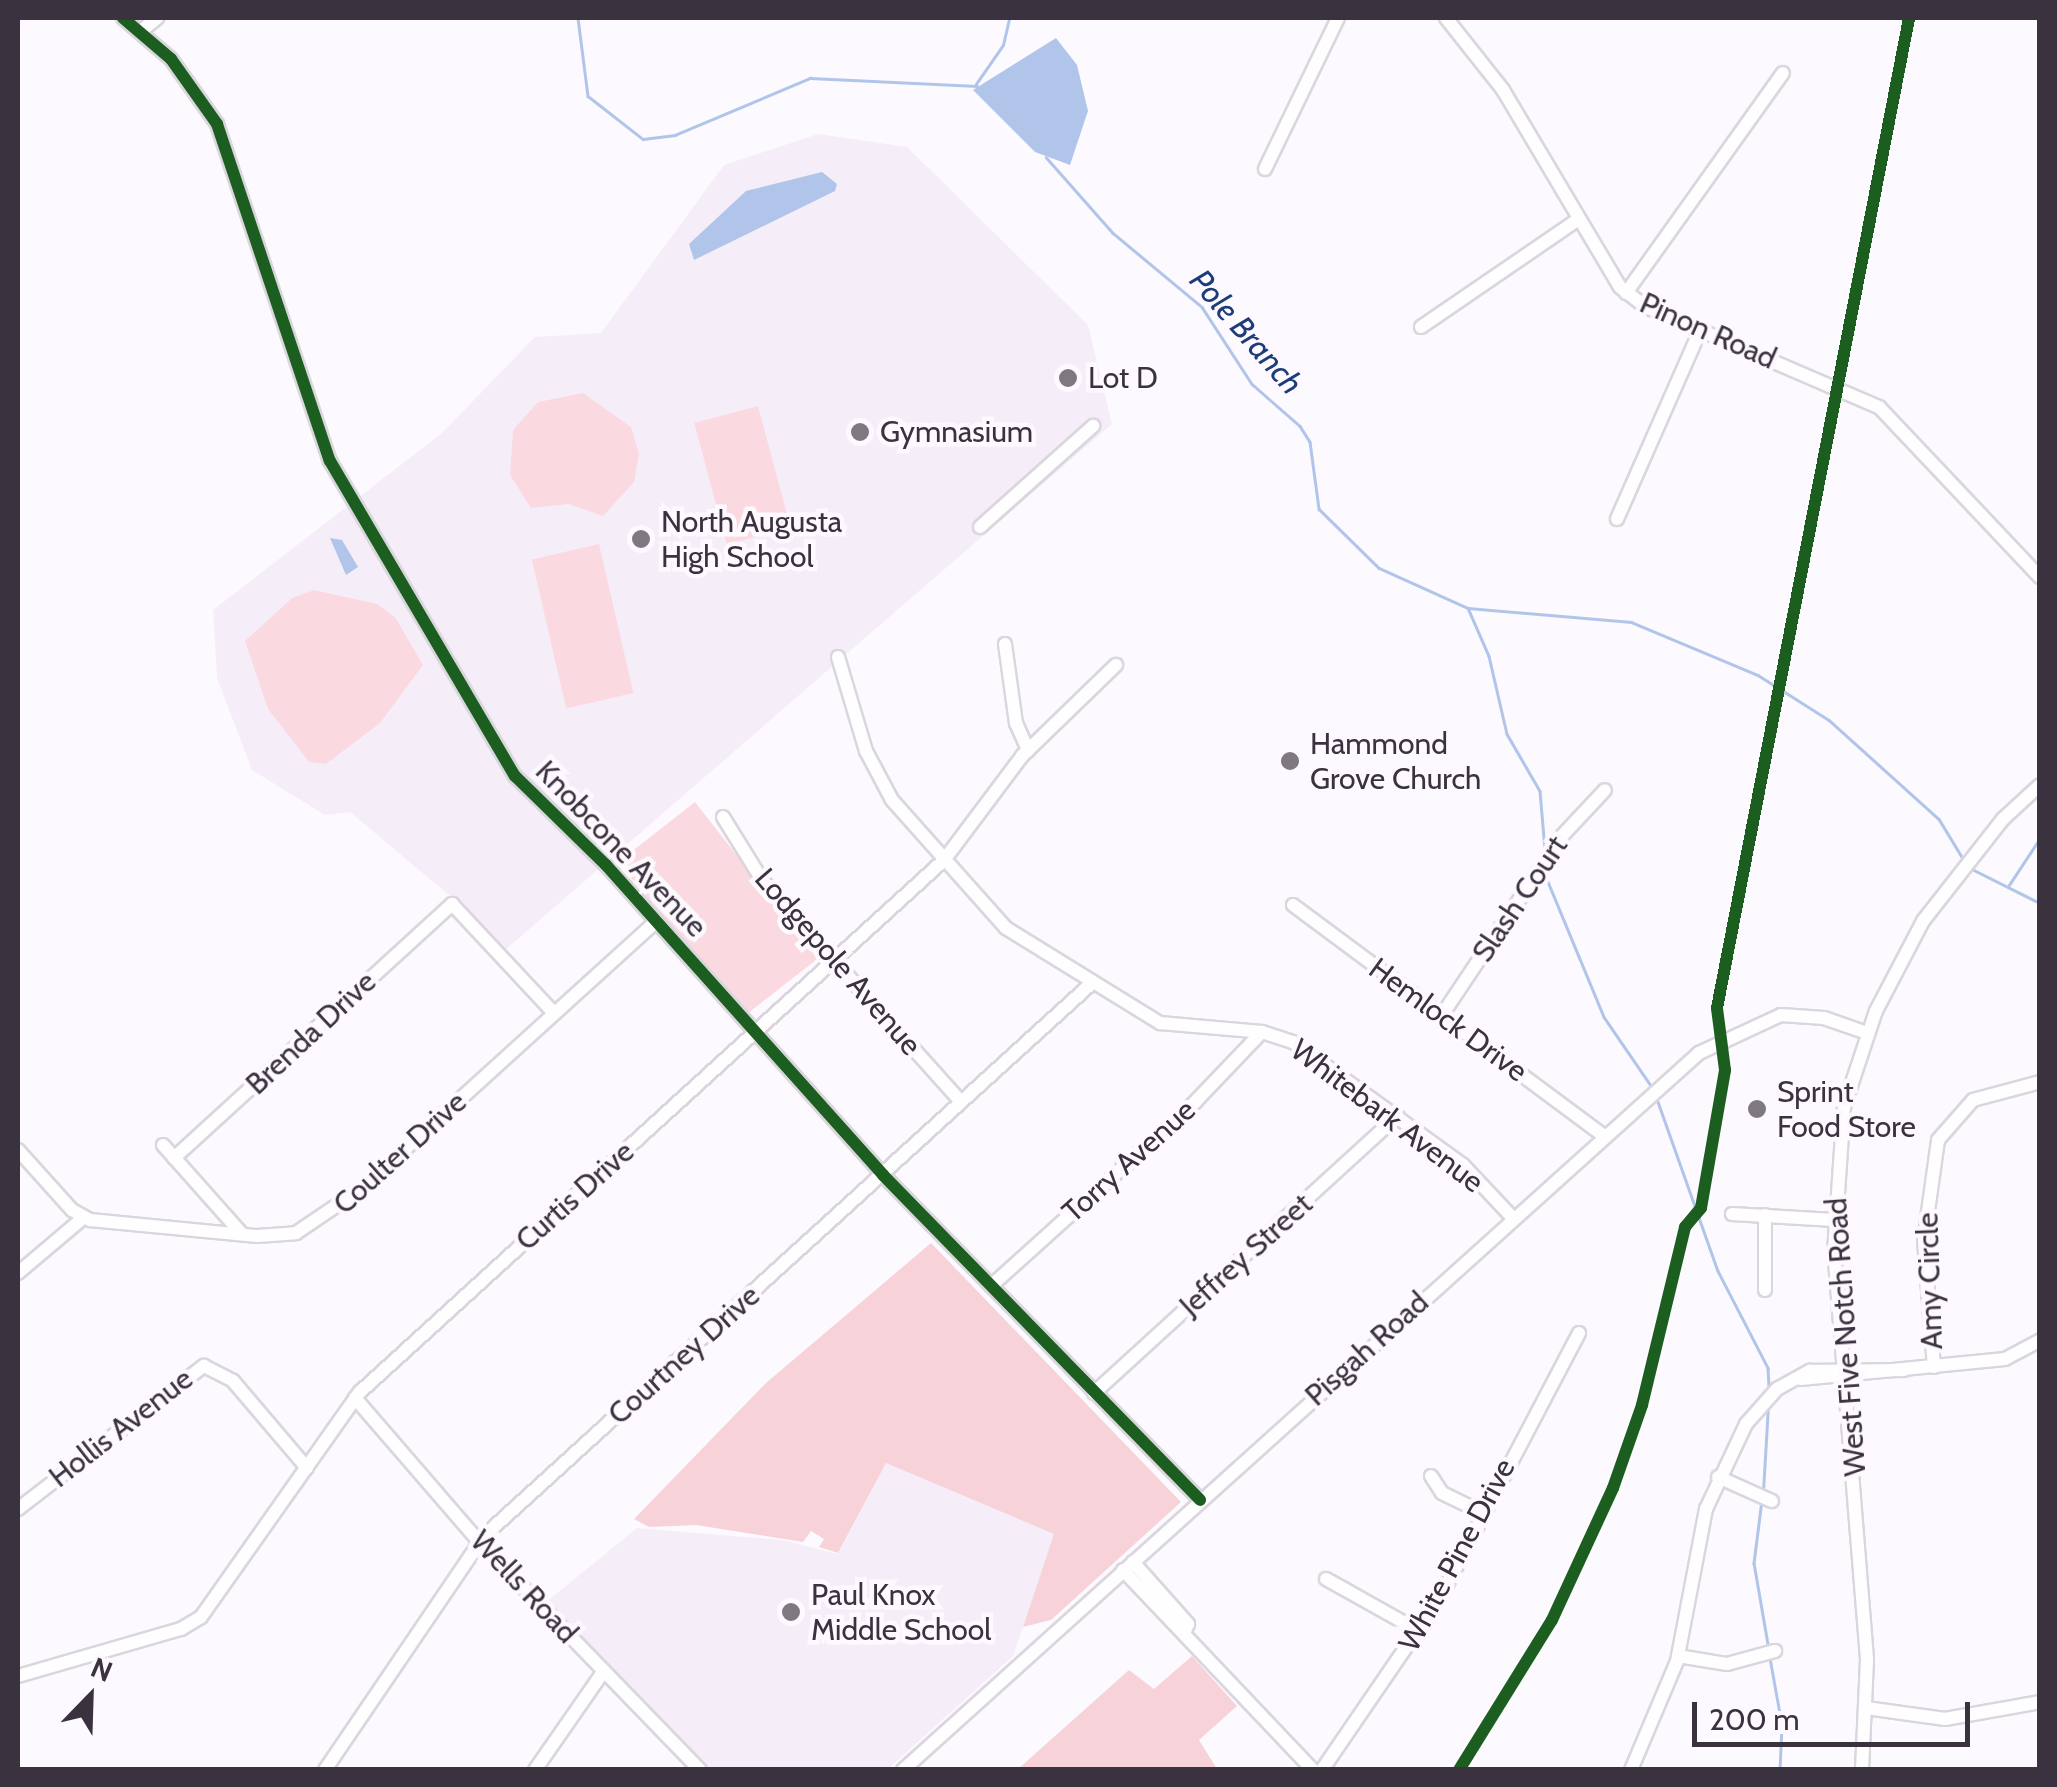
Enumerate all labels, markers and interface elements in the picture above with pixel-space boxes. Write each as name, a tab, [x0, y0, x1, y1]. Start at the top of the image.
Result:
water label: Pole Branch	[1181, 262, 1311, 402]
street label: Pinon Road	[1634, 285, 1782, 377]
place label: Lot D	[1088, 360, 1158, 396]
marker: Lot D	[1057, 367, 1079, 389]
place label: Gymnasium	[880, 414, 1033, 450]
marker: Gymnasium	[849, 421, 871, 443]
place label: North Augusta High School	[661, 504, 842, 574]
marker: North Augusta High School	[630, 528, 652, 550]
place label: Hammond Grove Church	[1310, 726, 1481, 796]
marker: Hammond Grove Church	[1279, 750, 1301, 772]
street label: Knobcone Avenue	[528, 753, 714, 945]
street label: Slash Court	[1465, 829, 1575, 969]
street label: Lodgepole Avenue	[747, 861, 929, 1063]
street label: Hemlock Drive	[1362, 950, 1534, 1090]
street label: Brenda Drive	[239, 964, 383, 1102]
street label: Whitebark Avenue	[1283, 1032, 1491, 1200]
place label: Sprint Food Store	[1777, 1074, 1916, 1144]
street label: Coulter Drive	[326, 1084, 474, 1222]
street label: Torry Avenue	[1055, 1092, 1203, 1230]
marker: Sprint Food Store	[1746, 1098, 1768, 1120]
street label: Curtis Drive	[509, 1134, 641, 1258]
street label: Jeffrey Street	[1172, 1186, 1320, 1324]
street label: West Five Notch Road	[1818, 1197, 1874, 1477]
street label: Amy Circle	[1910, 1212, 1950, 1350]
street label: Courtney Drive	[601, 1278, 767, 1432]
street label: Pisgah Road	[1298, 1284, 1436, 1414]
street label: Hollis Avenue	[42, 1361, 200, 1495]
street label: White Pine Drive	[1391, 1453, 1523, 1657]
street label: Wells Road	[463, 1523, 585, 1651]
place label: Paul Knox Middle School	[811, 1577, 991, 1648]
marker: Paul Knox Middle School	[780, 1601, 802, 1623]
north arrow	[40, 1647, 140, 1747]
text: N	[86, 1650, 117, 1689]
scale bar	[1697, 1682, 1974, 1744]
text: 200 m	[1709, 1701, 1800, 1738]

